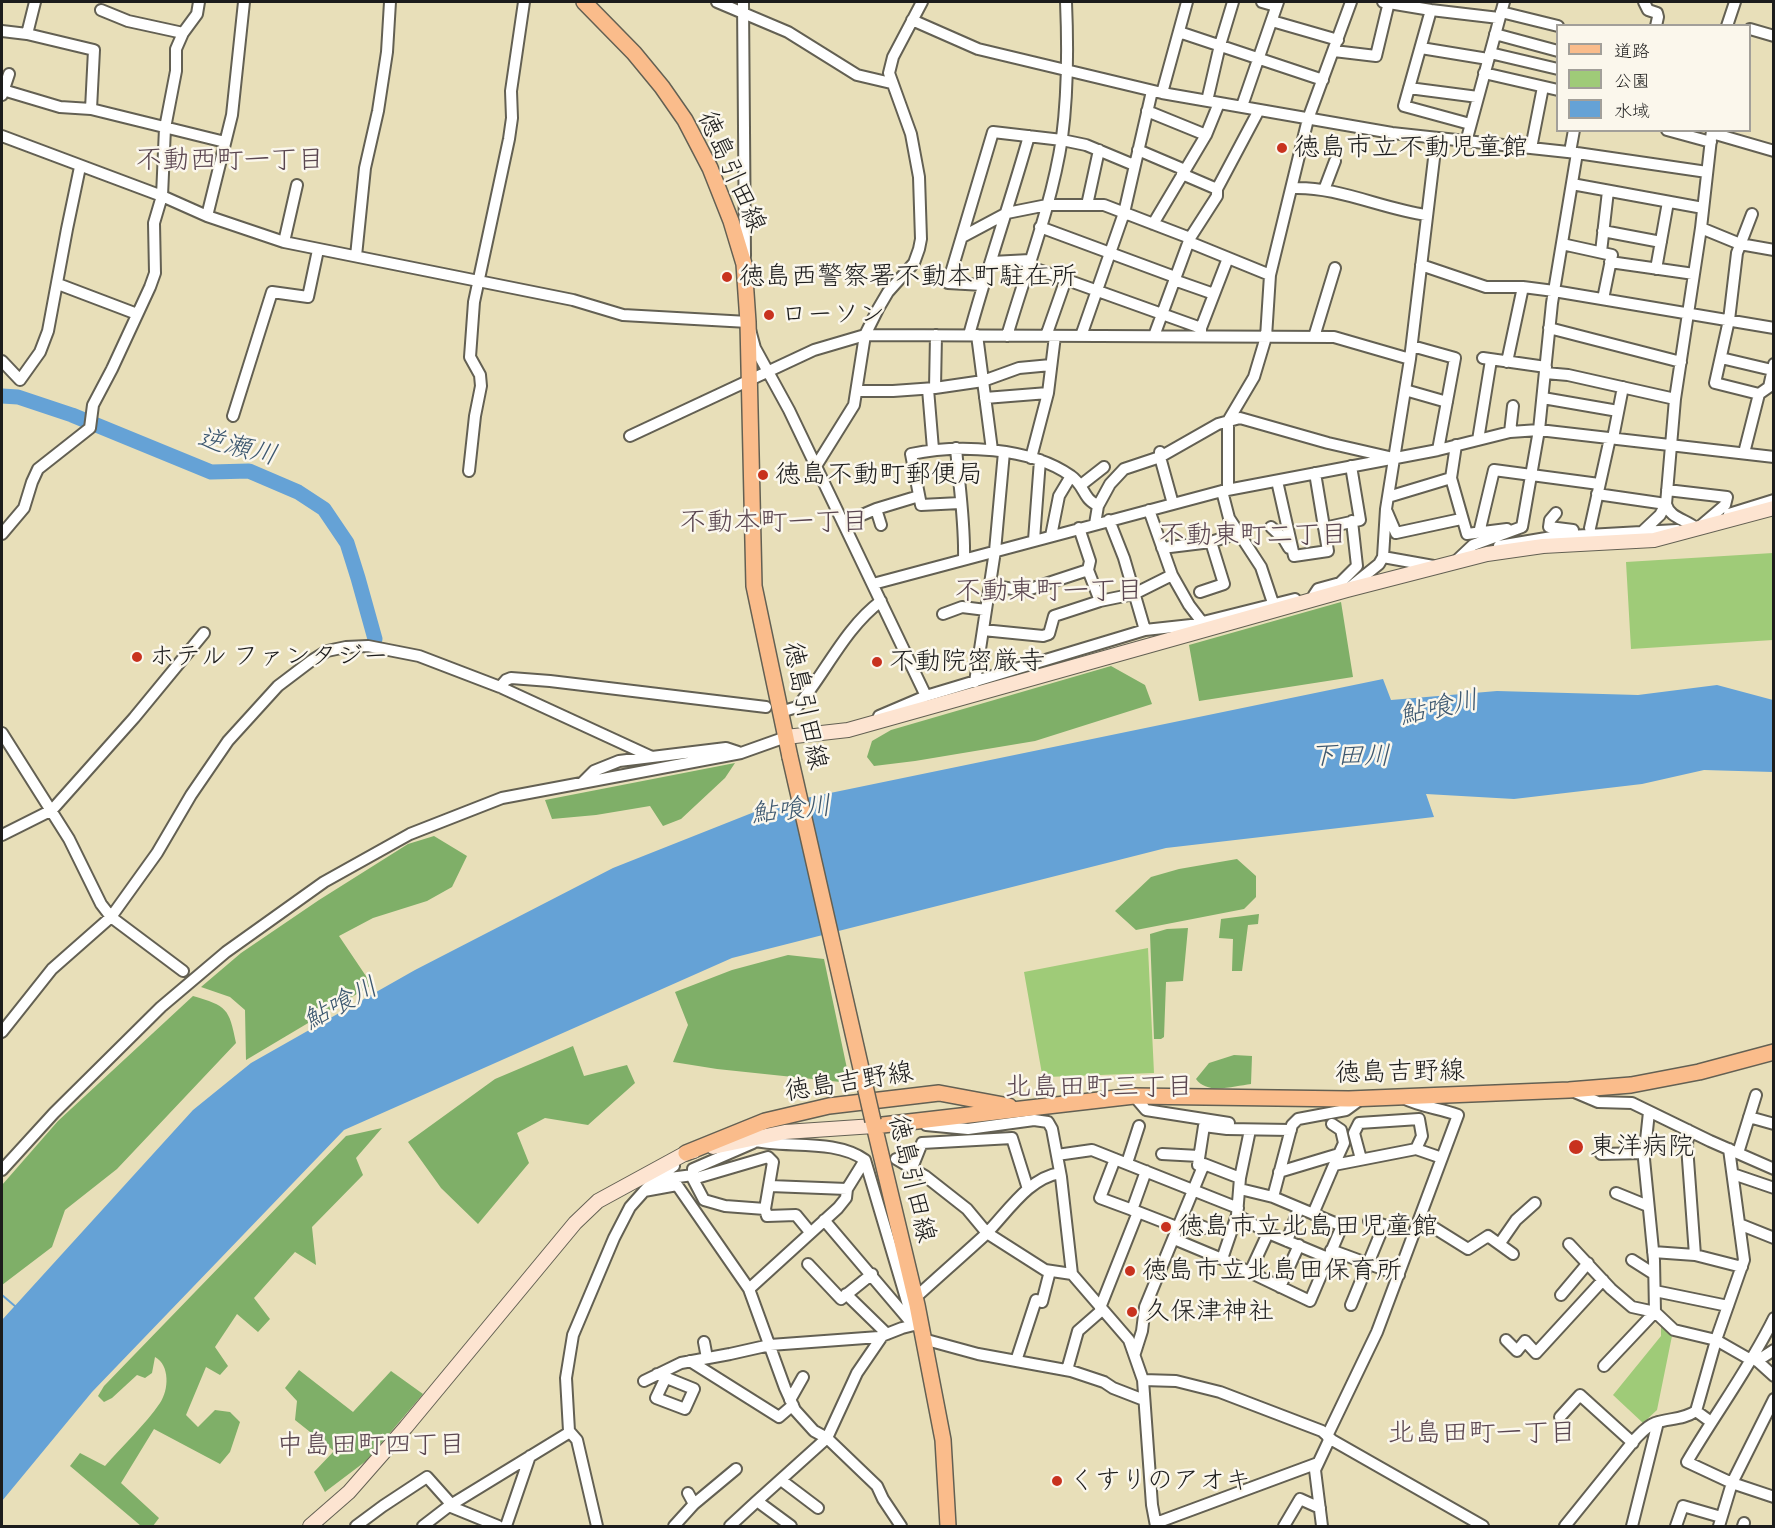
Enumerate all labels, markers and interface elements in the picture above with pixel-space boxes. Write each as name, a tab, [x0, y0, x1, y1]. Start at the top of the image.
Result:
legend	[1556, 24, 1751, 132]
text: 道路	[1614, 40, 1650, 62]
text: 公園	[1614, 70, 1650, 92]
text: 水域	[1614, 100, 1650, 122]
street label: 徳島引田線	[690, 106, 772, 238]
place label: 徳島市立不動児童館	[1294, 132, 1528, 164]
marker: 徳島市立不動児童館	[1275, 141, 1289, 155]
district label: 不動西町一丁目	[136, 145, 324, 177]
place label: 徳島西警察署不動本町駐在所	[739, 261, 1077, 293]
marker: 徳島西警察署不動本町駐在所	[720, 270, 734, 284]
place label: ローソン	[781, 299, 885, 331]
marker: ローソン	[762, 308, 776, 322]
water label: 逆瀬川	[194, 422, 280, 474]
place label: 徳島不動町郵便局	[775, 459, 983, 491]
marker: 徳島不動町郵便局	[756, 468, 770, 482]
district label: 不動本町一丁目	[680, 507, 868, 539]
district label: 不動東町二丁目	[1159, 520, 1347, 552]
district label: 不動東町一丁目	[955, 576, 1143, 608]
street label: 徳島引田線	[775, 639, 833, 773]
place label: ホテル ファンタジー	[149, 641, 389, 673]
place label: 不動院密厳寺	[889, 646, 1045, 678]
marker: ホテル ファンタジー	[130, 650, 144, 664]
marker: 不動院密厳寺	[870, 655, 884, 669]
water label: 鮎喰川	[1396, 685, 1482, 733]
water label: 下田川	[1310, 741, 1390, 773]
water label: 鮎喰川	[749, 791, 833, 831]
water label: 鮎喰川	[298, 972, 384, 1038]
street label: 徳島吉野線	[1335, 1056, 1465, 1090]
street label: 徳島吉野線	[782, 1057, 916, 1109]
district label: 北島田町三丁目	[1005, 1072, 1193, 1104]
street label: 徳島引田線	[881, 1112, 941, 1246]
place label: 東洋病院	[1590, 1131, 1694, 1163]
marker: 東洋病院	[1567, 1138, 1585, 1156]
place label: 徳島市立北島田児童館	[1178, 1211, 1438, 1243]
marker: 徳島市立北島田児童館	[1159, 1220, 1173, 1234]
place label: 徳島市立北島田保育所	[1142, 1255, 1402, 1287]
marker: 徳島市立北島田保育所	[1123, 1264, 1137, 1278]
place label: 久保津神社	[1144, 1296, 1274, 1328]
marker: 久保津神社	[1125, 1305, 1139, 1319]
district label: 北島田町一丁目	[1388, 1418, 1576, 1450]
district label: 中島田町四丁目	[277, 1430, 465, 1462]
place label: くすりのアオキ	[1069, 1465, 1251, 1497]
marker: くすりのアオキ	[1050, 1474, 1064, 1488]

